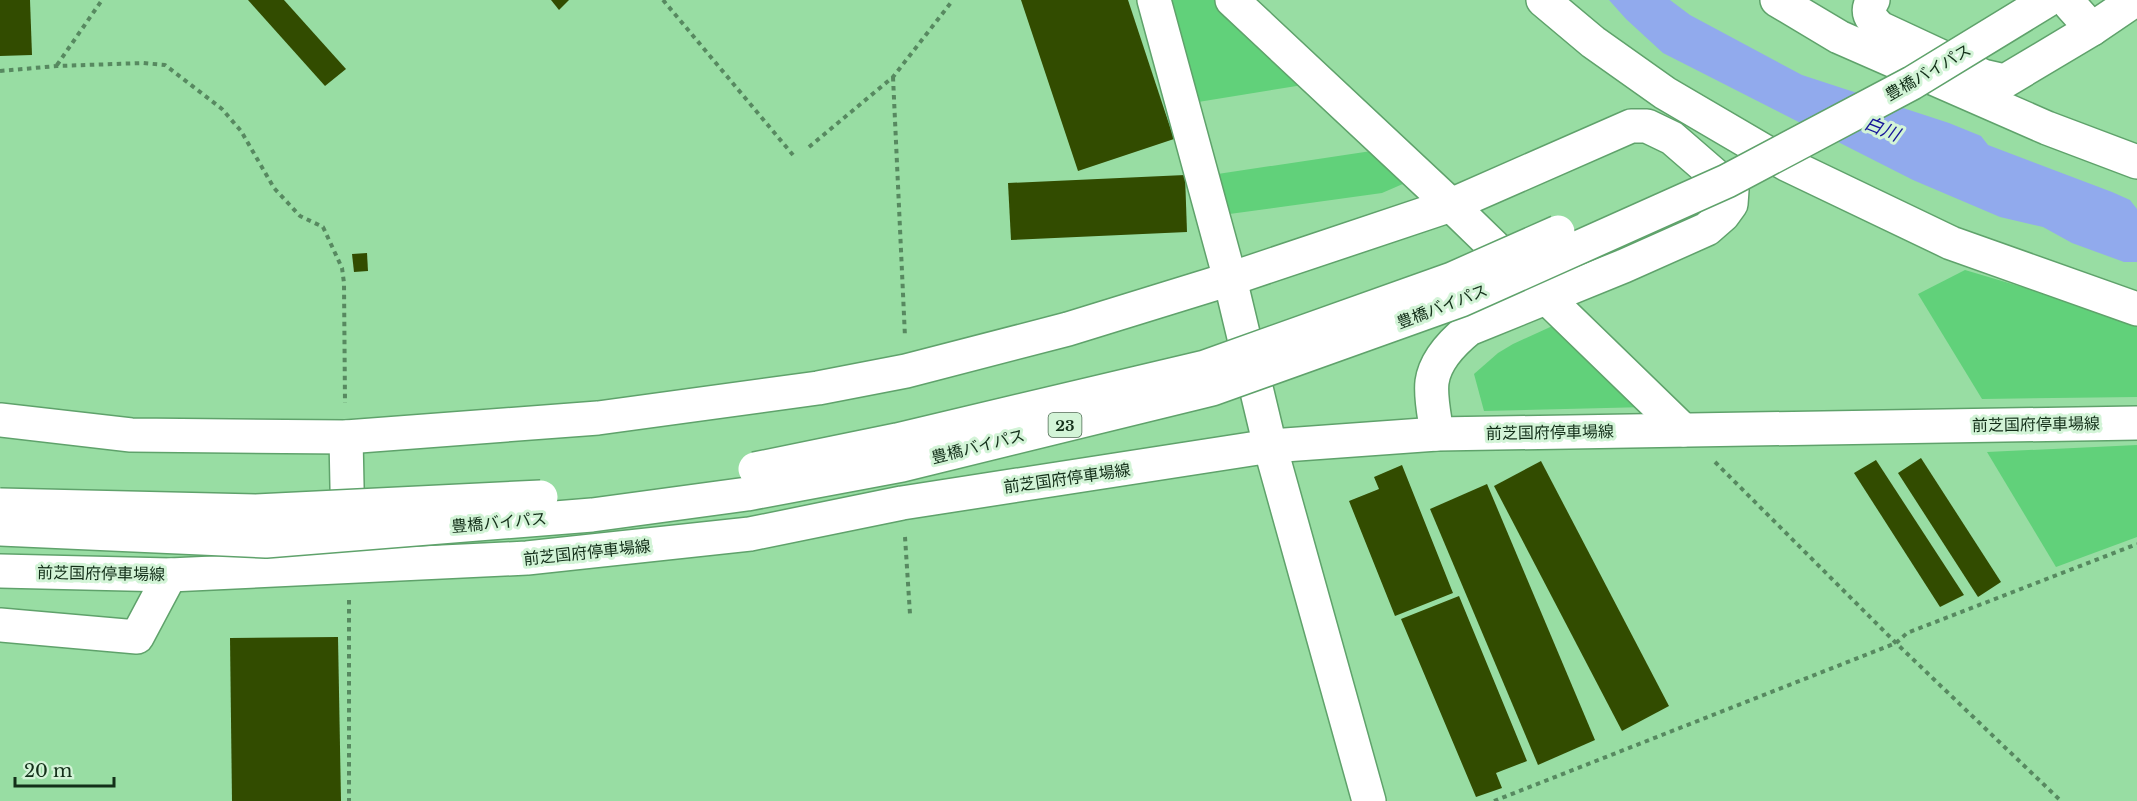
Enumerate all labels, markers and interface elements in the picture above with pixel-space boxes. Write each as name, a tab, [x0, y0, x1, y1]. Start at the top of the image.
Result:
street label: 豊橋バイパス	[1882, 39, 1974, 105]
water label: 白川	[1861, 112, 1905, 147]
street label: 豊橋バイパス	[1394, 280, 1490, 332]
road number: 23	[1048, 413, 1082, 437]
street label: 前芝国府停車場線	[1972, 413, 2100, 435]
street label: 前芝国府停車場線	[1486, 421, 1614, 443]
street label: 豊橋バイパス	[929, 425, 1027, 467]
street label: 前芝国府停車場線	[1002, 459, 1132, 497]
street label: 豊橋バイパス	[450, 508, 548, 536]
street label: 前芝国府停車場線	[522, 535, 652, 569]
street label: 前芝国府停車場線	[37, 562, 165, 584]
scale bar	[15, 750, 114, 788]
text: 20 m	[24, 760, 72, 782]

